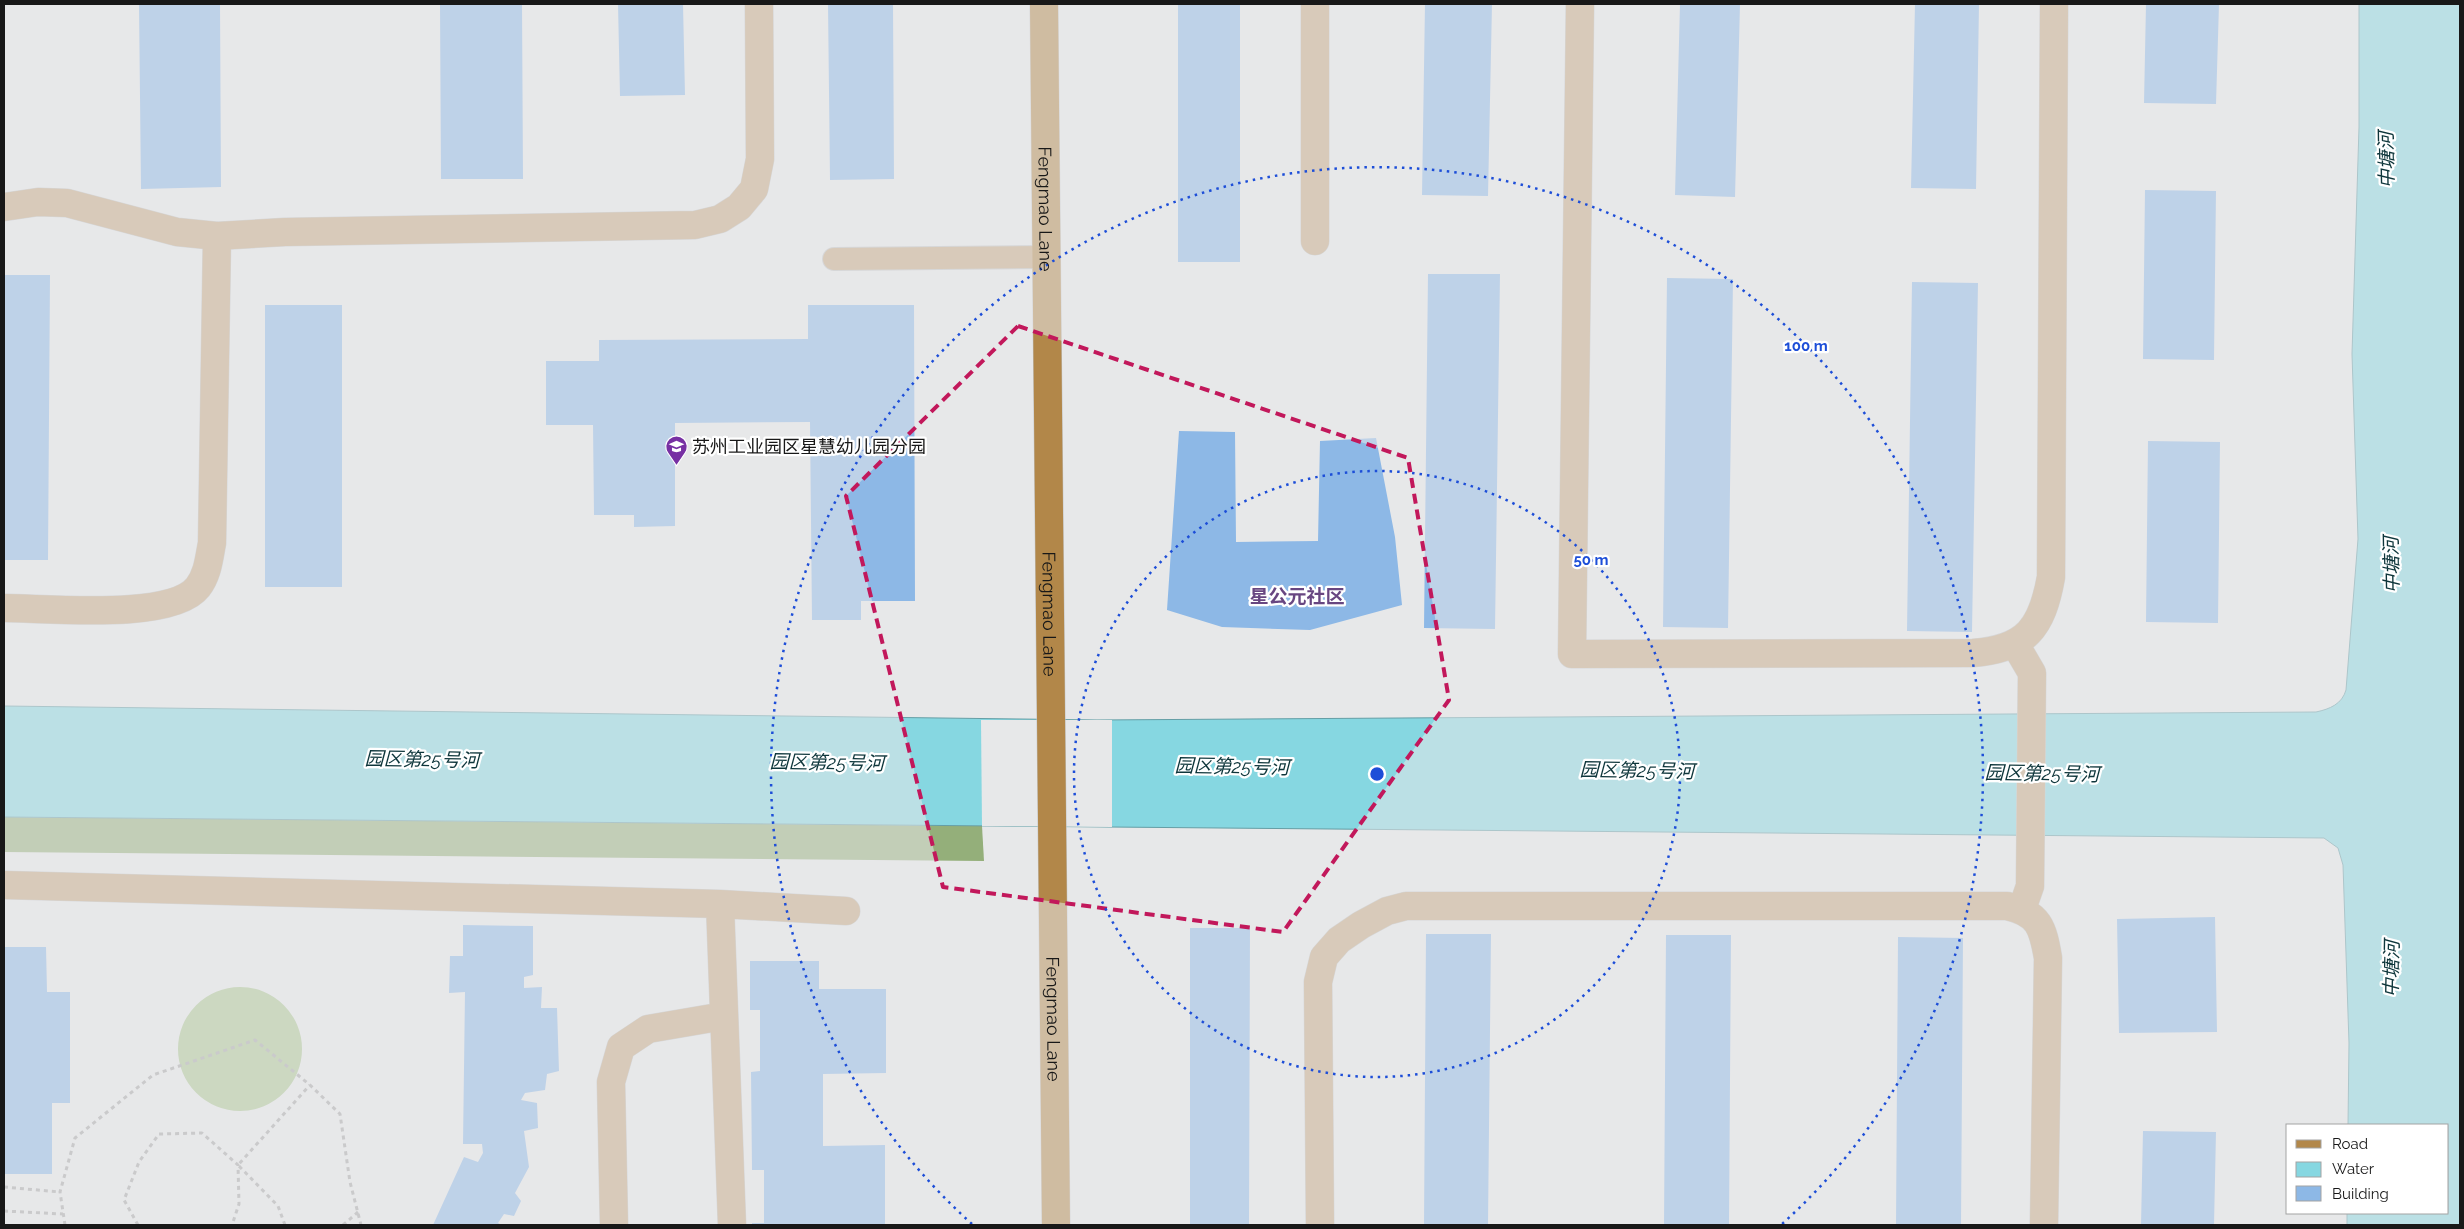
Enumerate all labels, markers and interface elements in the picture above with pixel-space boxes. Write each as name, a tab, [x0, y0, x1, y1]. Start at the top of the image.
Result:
water label: 中塘河	[2374, 127, 2397, 189]
street label: Fengmao Lane	[1035, 146, 1057, 272]
text: 100 m	[1784, 337, 1828, 355]
school or university icon: 苏州工业园区星慧幼儿园分园	[664, 434, 688, 465]
place label: 苏州工业园区星慧幼儿园分园	[692, 436, 926, 457]
water label: 中塘河	[2379, 532, 2402, 594]
street label: Fengmao Lane	[1039, 551, 1061, 677]
text: 50 m	[1573, 551, 1609, 569]
district label: 星公元社区	[1249, 585, 1345, 607]
water label: 园区第25号河	[365, 747, 483, 771]
water label: 园区第25号河	[770, 750, 888, 774]
water label: 园区第25号河	[1175, 754, 1293, 778]
water label: 园区第25号河	[1580, 758, 1698, 782]
water label: 园区第25号河	[1985, 761, 2103, 785]
centre of rings	[1368, 765, 1386, 783]
water label: 中塘河	[2380, 936, 2403, 998]
street label: Fengmao Lane	[1043, 956, 1065, 1082]
legend	[2286, 1124, 2449, 1214]
text: Road	[2332, 1135, 2368, 1153]
text: Water	[2332, 1160, 2375, 1178]
text: Building	[2332, 1185, 2389, 1203]

